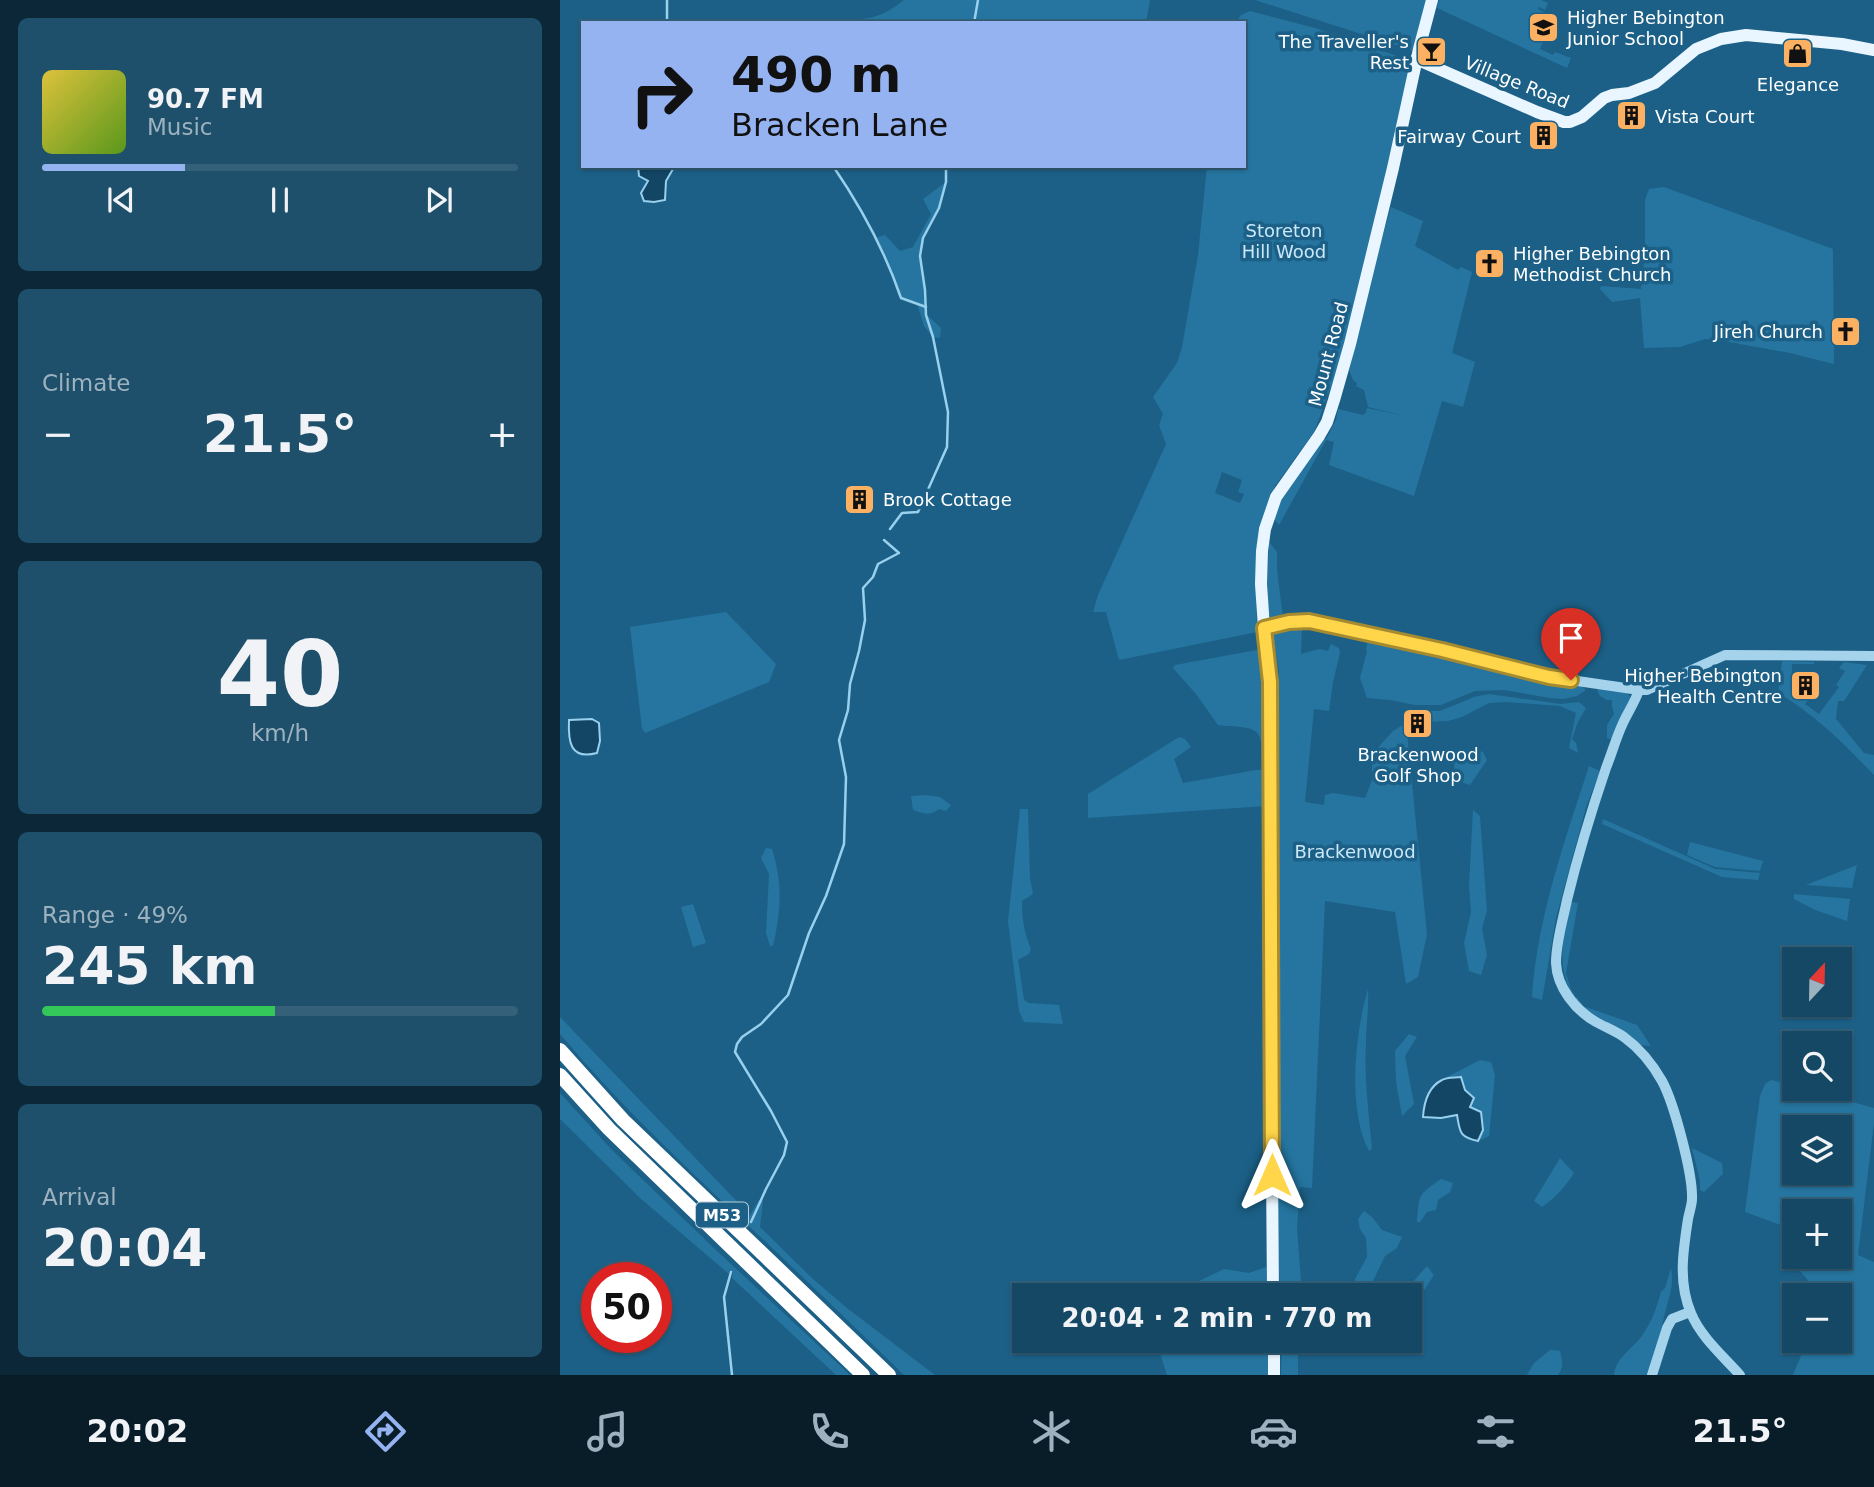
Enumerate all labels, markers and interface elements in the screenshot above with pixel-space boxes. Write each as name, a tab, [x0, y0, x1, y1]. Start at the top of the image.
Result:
place label: Higher Bebington Junior School	[1566, 7, 1725, 49]
school or university icon: Higher Bebington Junior School	[1527, 10, 1561, 44]
place label: The Traveller's Rest	[1277, 31, 1409, 73]
bar icon: The Traveller's Rest	[1415, 34, 1449, 68]
shop icon: Elegance	[1781, 36, 1815, 70]
text: 490 m	[731, 47, 901, 104]
icon: right	[616, 49, 707, 140]
street label: Village Road	[1461, 51, 1573, 113]
place label: Elegance	[1757, 74, 1839, 95]
text: 90.7 FM	[147, 84, 264, 114]
building icon: Vista Court	[1615, 99, 1649, 133]
text: Bracken Lane	[731, 106, 948, 144]
place label: Vista Court	[1655, 106, 1755, 127]
text: Music	[147, 114, 212, 140]
building icon: Fairway Court	[1527, 119, 1561, 153]
place label: Fairway Court	[1397, 126, 1521, 147]
icon: previous	[102, 181, 140, 219]
icon: pause	[261, 181, 299, 219]
icon: next	[420, 181, 458, 219]
park label: Storeton Hill Wood	[1242, 220, 1326, 262]
place label: Higher Bebington Methodist Church	[1513, 243, 1671, 285]
church icon: Higher Bebington Methodist Church	[1473, 246, 1507, 280]
street label: Mount Road	[1304, 299, 1352, 409]
church icon: Jireh Church	[1829, 314, 1863, 348]
place label: Jireh Church	[1713, 321, 1823, 342]
text: Climate	[42, 370, 131, 396]
text: 21.5°	[203, 404, 357, 464]
text: −	[42, 412, 74, 456]
text: +	[486, 412, 518, 456]
building icon: Brook Cottage	[843, 482, 877, 516]
place label: Brook Cottage	[883, 489, 1012, 510]
pin	[1541, 608, 1601, 680]
icon: arrive	[1552, 619, 1590, 657]
text: 40	[217, 622, 343, 727]
place label: Higher Bebington Health Centre	[1624, 665, 1782, 707]
building icon: Higher Bebington Health Centre	[1788, 668, 1822, 702]
building icon: Brackenwood Golf Shop	[1401, 706, 1435, 740]
text: km/h	[251, 720, 309, 746]
place label: Brackenwood Golf Shop	[1357, 744, 1479, 786]
park label: Brackenwood	[1294, 841, 1416, 862]
text: Range · 49%	[42, 902, 188, 928]
text: 245 km	[42, 936, 257, 996]
north arrow	[1782, 947, 1852, 1017]
map controls	[1782, 947, 1852, 1353]
button: search	[1782, 1031, 1852, 1101]
button: layers	[1782, 1115, 1852, 1185]
position arrow	[1235, 1138, 1309, 1212]
text: Arrival	[42, 1184, 117, 1210]
button: +	[1782, 1199, 1852, 1269]
road number: M53	[696, 1203, 748, 1228]
text: 20:04	[42, 1218, 208, 1278]
speed limit sign: 50	[581, 1262, 672, 1353]
button: −	[1782, 1283, 1852, 1353]
text: 20:04 · 2 min · 770 m	[1062, 1303, 1372, 1333]
icon: directions	[361, 1407, 410, 1456]
icon: music	[583, 1407, 632, 1456]
icon: phone	[805, 1407, 854, 1456]
icon: climate	[1027, 1407, 1076, 1456]
icon: car	[1249, 1407, 1298, 1456]
icon: filters	[1471, 1407, 1520, 1456]
text: 20:02	[86, 1412, 188, 1450]
text: 21.5°	[1693, 1412, 1787, 1450]

